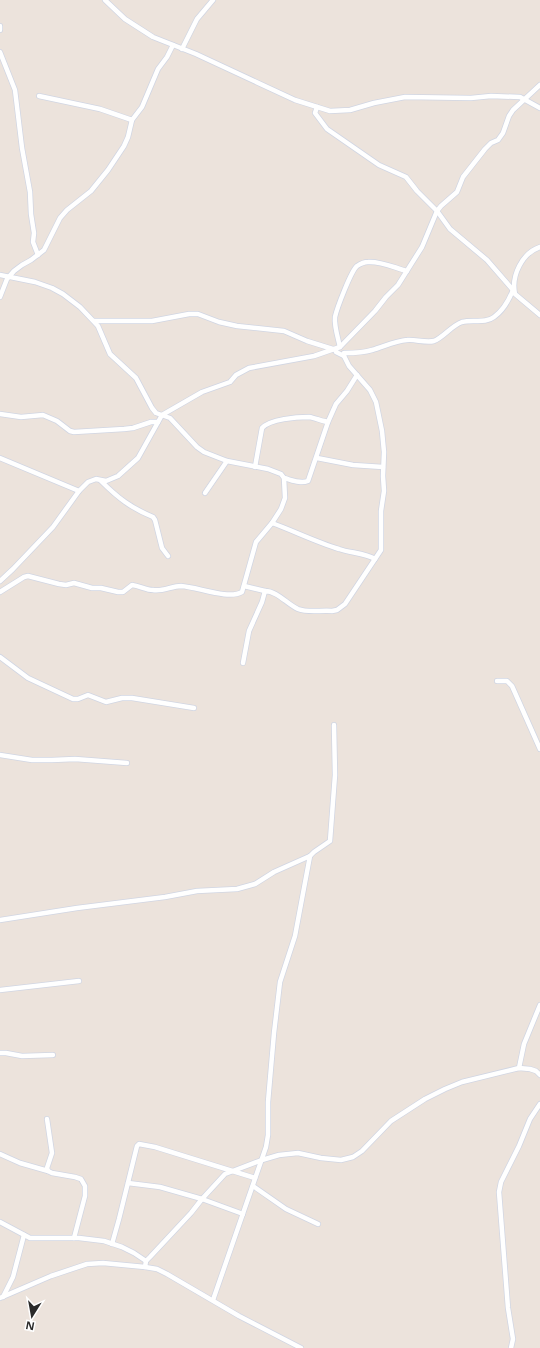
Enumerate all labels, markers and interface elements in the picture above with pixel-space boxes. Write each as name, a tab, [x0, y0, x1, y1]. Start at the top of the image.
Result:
north arrow	[12, 1296, 52, 1336]
text: N	[24, 1318, 36, 1335]

